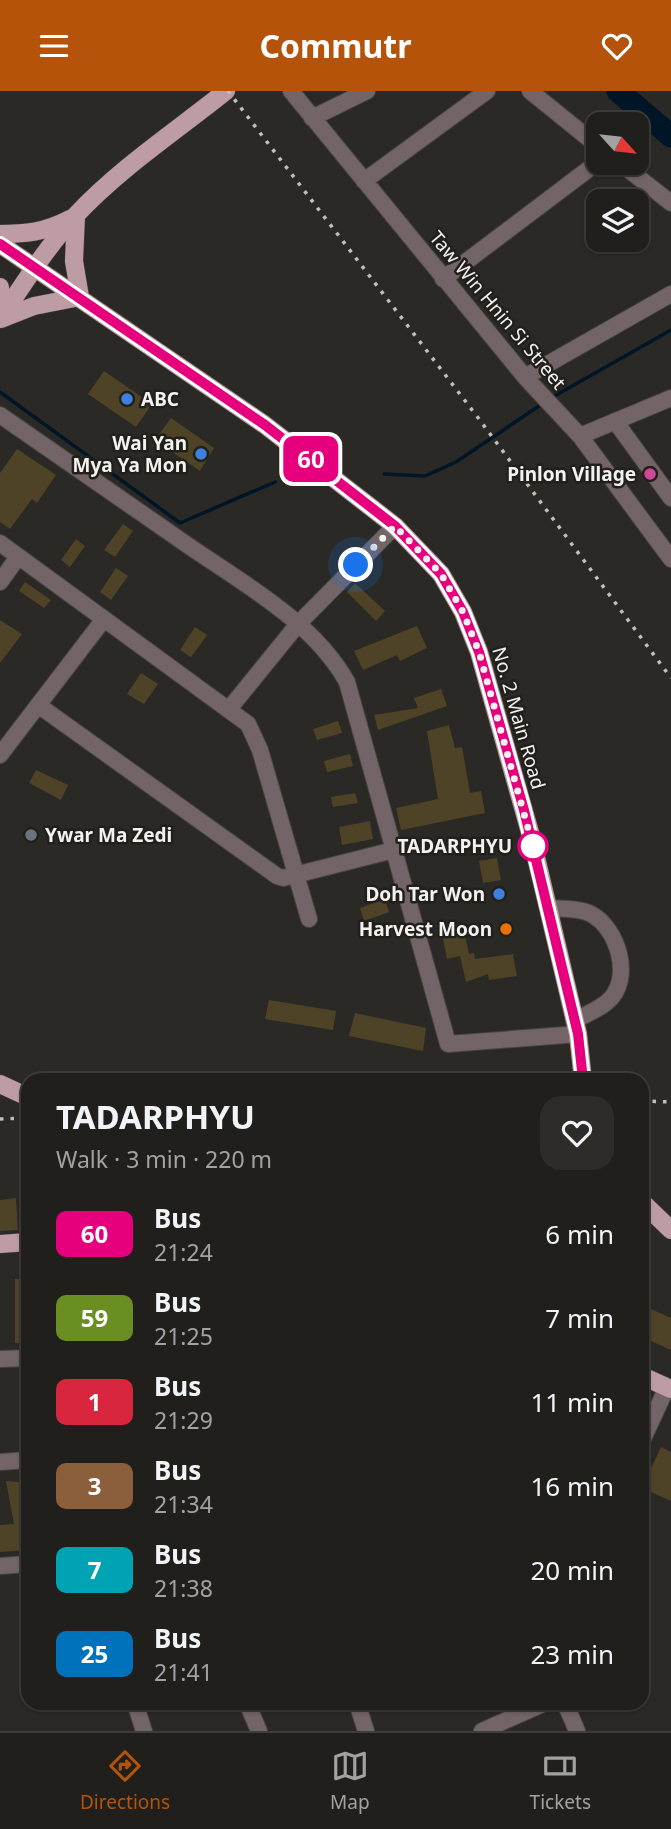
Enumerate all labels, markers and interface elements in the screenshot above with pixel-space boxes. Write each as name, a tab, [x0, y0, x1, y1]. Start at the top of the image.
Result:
text: Commutr	[260, 24, 411, 67]
icon: menu	[35, 27, 73, 65]
icon: heart	[598, 27, 636, 65]
north arrow	[586, 112, 649, 175]
map controls	[586, 112, 649, 252]
button: layers	[586, 189, 649, 252]
street label: Taw Win Hnin Si Street	[424, 225, 572, 395]
place label: ABC	[141, 386, 179, 412]
marker: ABC	[119, 391, 135, 407]
place label: Wai Yan Mya Ya Mon	[73, 430, 187, 478]
line badge: 60	[280, 436, 342, 482]
text: 60	[297, 442, 325, 475]
marker: Wai Yan Mya Ya Mon	[193, 446, 209, 462]
place label: Pinlon Village	[507, 461, 636, 487]
marker: Pinlon Village	[642, 466, 658, 482]
your location	[338, 547, 373, 582]
street label: No. 2 Main Road	[486, 644, 552, 792]
place label: Ywar Ma Zedi	[45, 822, 172, 848]
marker: Ywar Ma Zedi	[23, 827, 39, 843]
marker: TADARPHYU	[518, 831, 548, 861]
place label: TADARPHYU	[397, 833, 512, 859]
place label: Doh Tar Won	[365, 881, 485, 907]
marker: Doh Tar Won	[491, 886, 507, 902]
place label: Harvest Moon	[359, 916, 492, 942]
marker: Harvest Moon	[498, 921, 514, 937]
text: TADARPHYU	[56, 1094, 255, 1139]
button: heart	[540, 1096, 614, 1170]
text: Walk · 3 min · 220 m	[56, 1143, 272, 1175]
text: Bus	[154, 1200, 201, 1236]
text: 6 min	[545, 1216, 614, 1252]
text: 60	[81, 1217, 108, 1250]
text: 21:24	[154, 1236, 213, 1268]
text: Bus	[154, 1284, 201, 1320]
text: 7 min	[545, 1300, 614, 1336]
text: 59	[81, 1301, 108, 1334]
text: 21:25	[154, 1320, 213, 1352]
text: Bus	[154, 1368, 201, 1404]
text: 11 min	[530, 1384, 614, 1420]
text: 1	[88, 1385, 101, 1418]
text: 21:29	[154, 1404, 213, 1436]
text: Bus	[154, 1452, 201, 1488]
text: 16 min	[530, 1468, 614, 1504]
text: 3	[88, 1469, 101, 1502]
text: 21:34	[154, 1488, 213, 1520]
text: Bus	[154, 1536, 201, 1572]
text: 20 min	[530, 1552, 614, 1588]
text: 7	[88, 1553, 101, 1586]
text: 21:38	[154, 1572, 213, 1604]
text: Bus	[154, 1620, 201, 1656]
text: 23 min	[530, 1636, 614, 1672]
text: 25	[81, 1637, 108, 1670]
text: 21:41	[154, 1656, 213, 1688]
tab: Directions	[80, 1747, 170, 1815]
tab: Map	[330, 1747, 370, 1815]
tab: Tickets	[530, 1747, 591, 1815]

